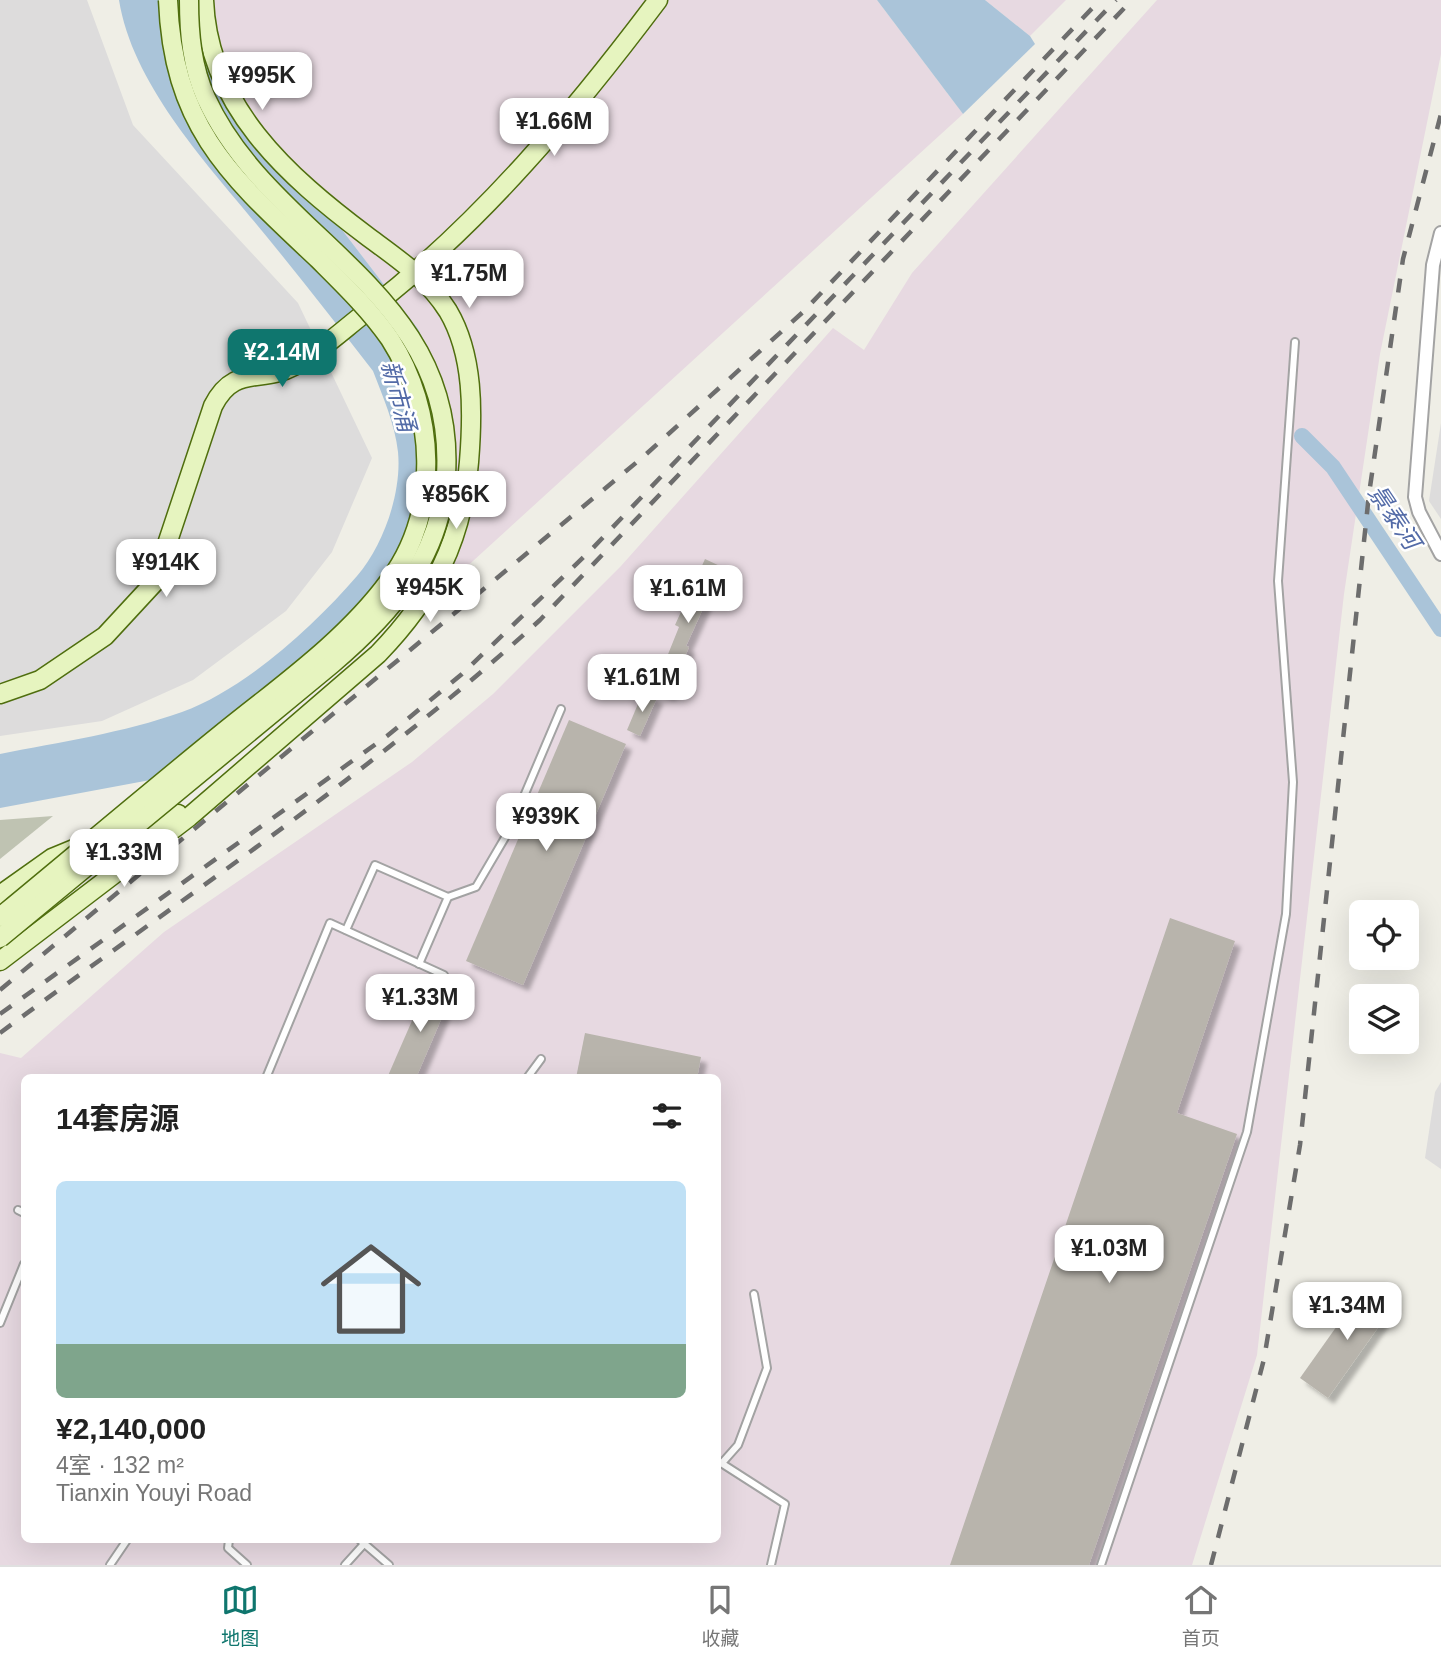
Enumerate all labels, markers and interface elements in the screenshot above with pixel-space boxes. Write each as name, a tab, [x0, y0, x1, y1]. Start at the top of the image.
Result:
pin: ¥995K	[213, 52, 311, 112]
text: ¥995K	[228, 62, 296, 88]
pin: ¥1.66M	[497, 99, 611, 158]
text: ¥1.66M	[516, 108, 592, 134]
pin: ¥1.75M	[412, 250, 526, 310]
text: ¥1.75M	[431, 260, 507, 286]
pin: ¥2.14M	[225, 330, 339, 389]
text: ¥2.14M	[244, 339, 320, 365]
water label: 新市涌	[376, 358, 422, 437]
pin: ¥856K	[407, 472, 505, 531]
water label: 景泰河	[1363, 479, 1428, 557]
text: ¥856K	[422, 481, 490, 507]
pin: ¥914K	[117, 540, 215, 599]
text: ¥914K	[132, 549, 200, 575]
pin: ¥945K	[381, 564, 479, 624]
pin: ¥1.61M	[631, 566, 745, 625]
text: ¥945K	[396, 574, 464, 600]
text: ¥1.61M	[650, 575, 726, 601]
pin: ¥1.61M	[585, 654, 699, 714]
text: ¥1.61M	[604, 664, 680, 690]
pin: ¥939K	[497, 794, 595, 853]
text: ¥939K	[512, 803, 580, 829]
pin: ¥1.33M	[67, 830, 181, 889]
text: ¥1.33M	[86, 839, 162, 865]
map controls	[1349, 900, 1419, 1054]
button: locate	[1349, 900, 1419, 970]
pin: ¥1.33M	[363, 974, 477, 1034]
text: ¥1.33M	[382, 984, 458, 1010]
button: layers	[1349, 984, 1419, 1054]
icon: filters	[648, 1097, 686, 1135]
text: 14套房源	[56, 1102, 179, 1135]
icon: home	[308, 1226, 434, 1352]
pin: ¥1.03M	[1052, 1226, 1166, 1285]
text: ¥1.03M	[1071, 1235, 1147, 1261]
pin: ¥1.34M	[1290, 1282, 1404, 1342]
text: ¥1.34M	[1309, 1292, 1385, 1318]
text: ¥2,140,000	[56, 1412, 206, 1445]
text: 4室 · 132 m²	[56, 1452, 184, 1478]
text: Tianxin Youyi Road	[56, 1480, 252, 1506]
tab: 地图	[221, 1581, 259, 1650]
tab: 收藏	[701, 1581, 740, 1650]
tab: 首页	[1182, 1581, 1220, 1650]

